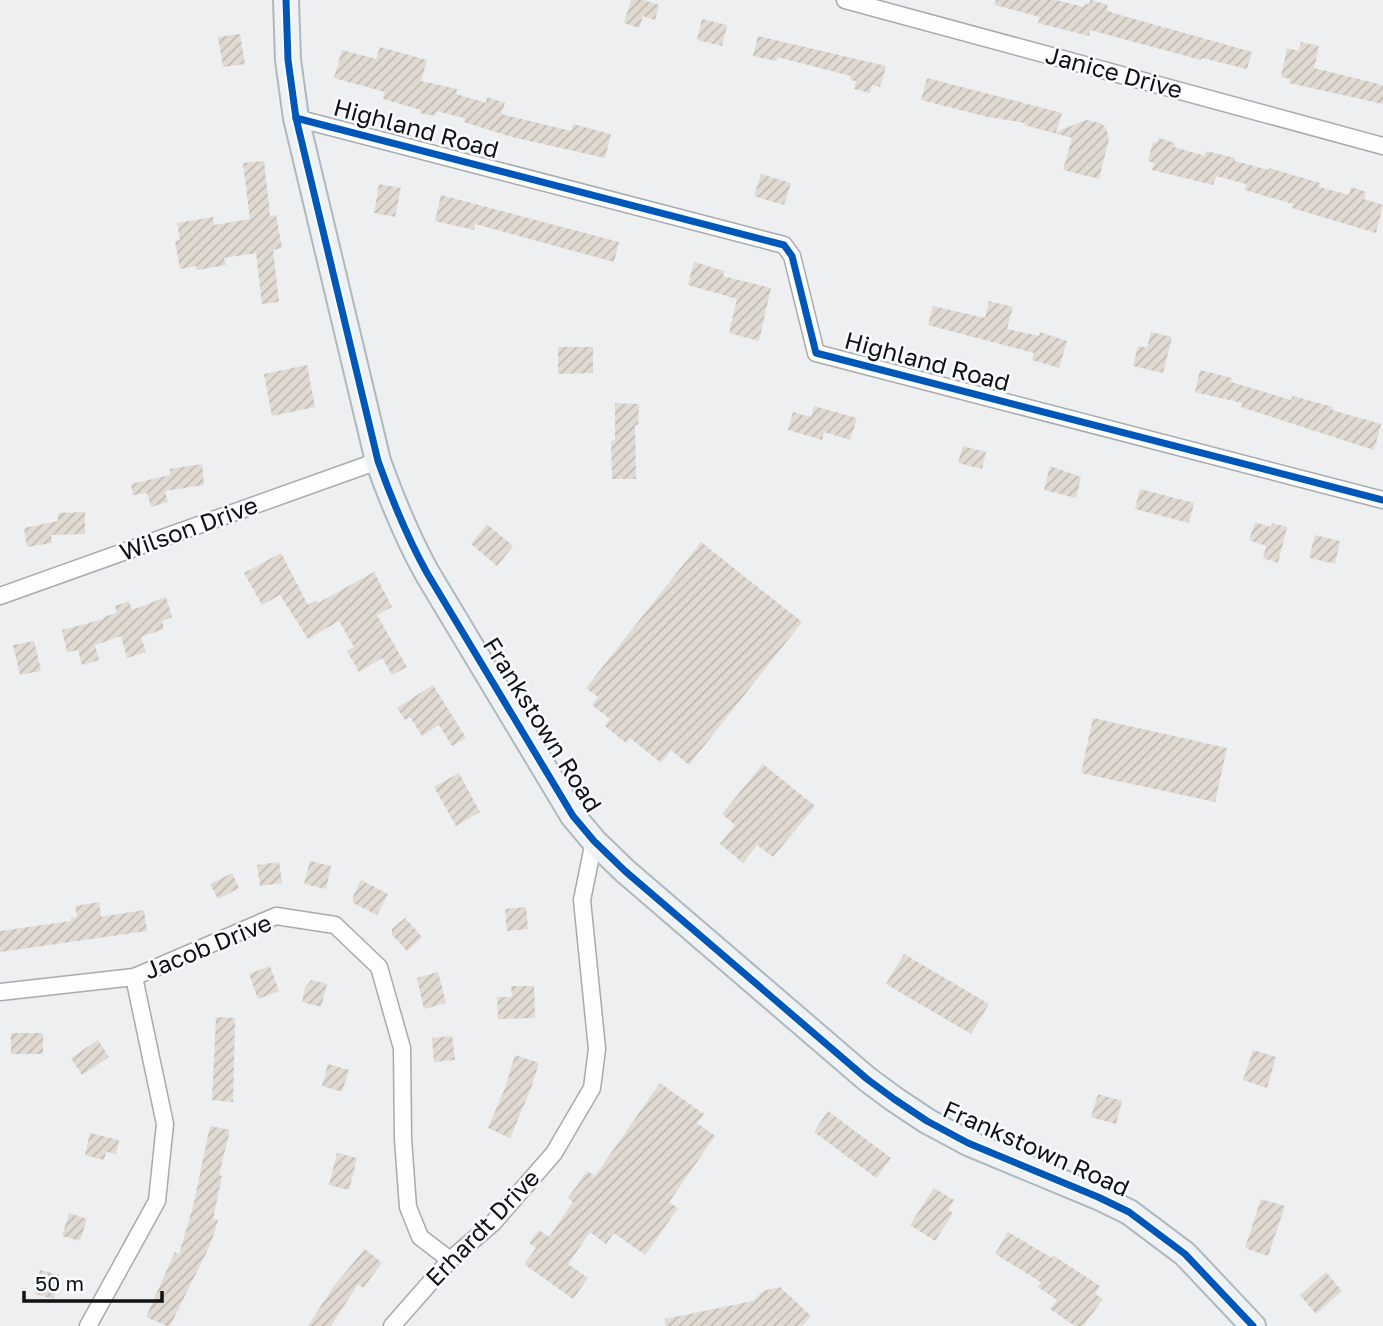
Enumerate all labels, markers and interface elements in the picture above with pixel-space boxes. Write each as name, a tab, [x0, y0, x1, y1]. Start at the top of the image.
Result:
street label: Janice Drive	[1043, 39, 1186, 104]
street label: Highland Road	[331, 92, 502, 164]
street label: Highland Road	[842, 325, 1013, 397]
street label: Wilson Drive	[116, 489, 261, 566]
street label: Frankstown Road	[478, 631, 609, 817]
street label: Jacob Drive	[140, 907, 275, 984]
street label: Frankstown Road	[939, 1094, 1134, 1202]
street label: Erhardt Drive	[419, 1162, 545, 1291]
scale bar	[24, 1260, 163, 1304]
text: 50 m	[35, 1270, 84, 1296]

